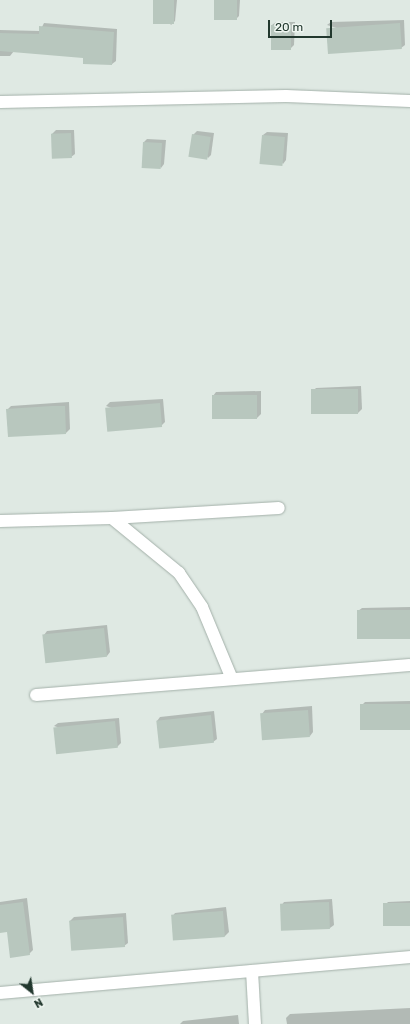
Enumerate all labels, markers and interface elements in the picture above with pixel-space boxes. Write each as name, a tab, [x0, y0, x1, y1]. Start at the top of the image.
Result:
scale bar	[270, 12, 334, 38]
text: 20 m	[275, 20, 303, 34]
north arrow	[12, 972, 52, 1012]
text: N	[32, 995, 45, 1010]

